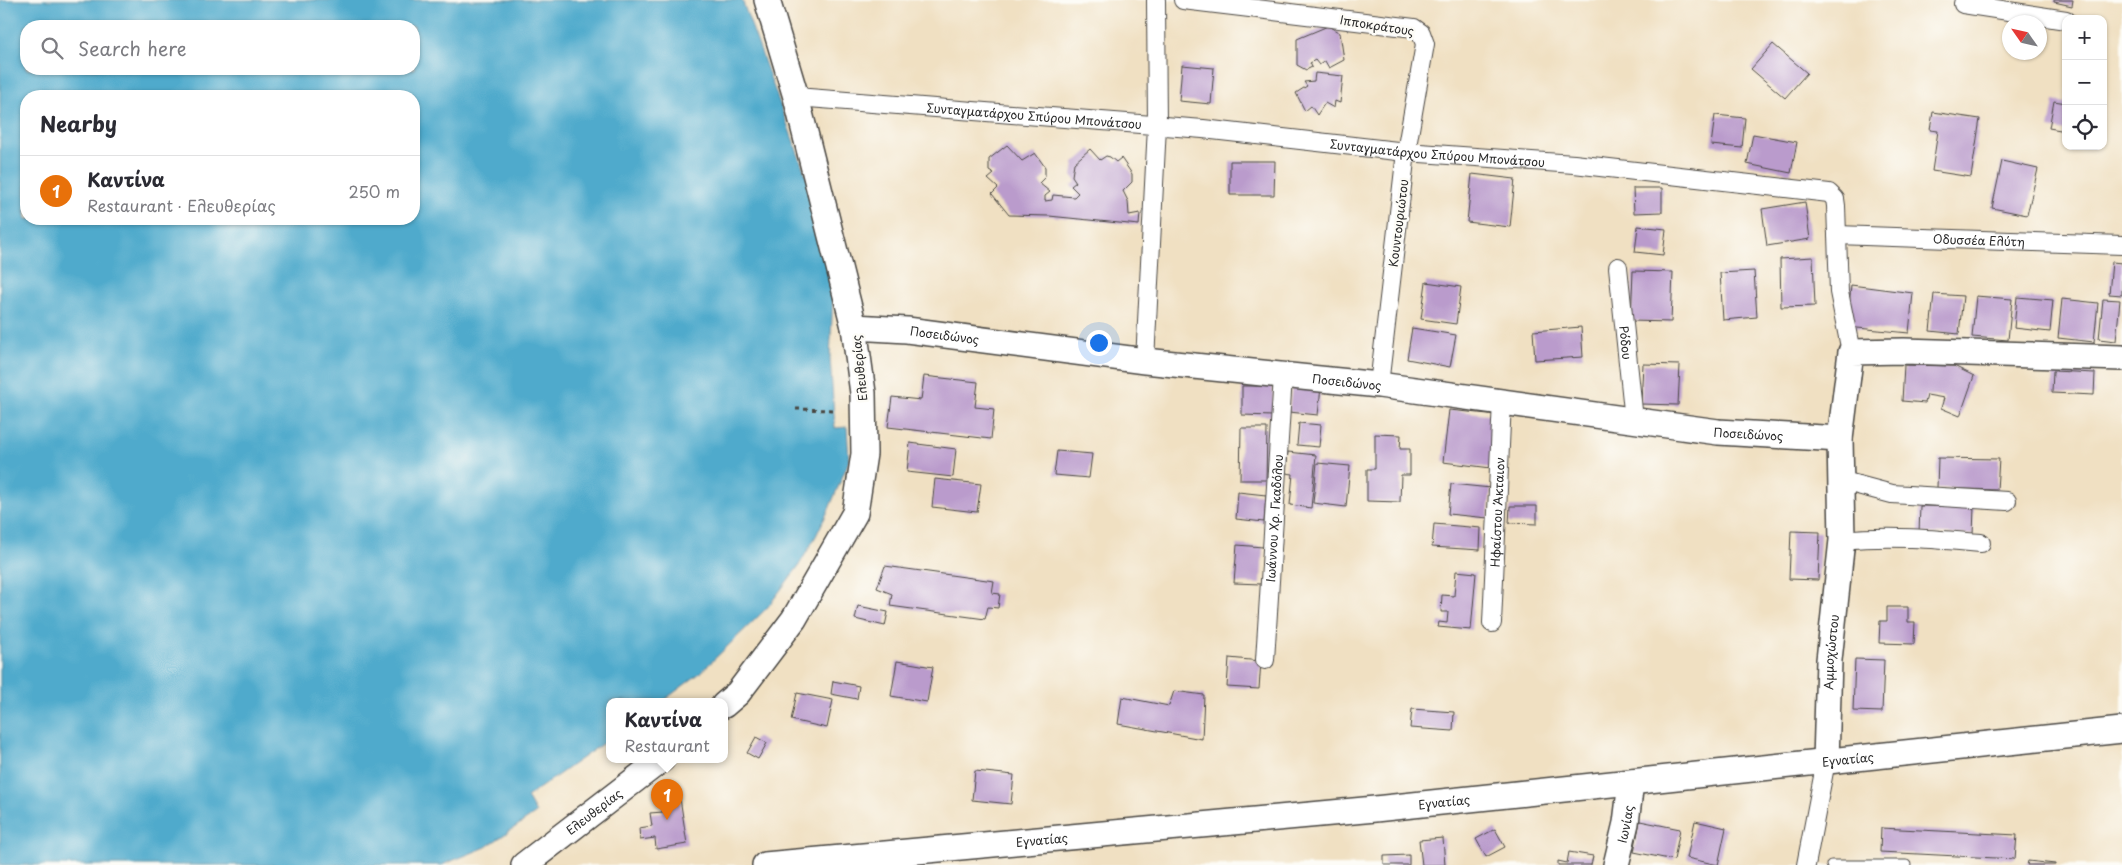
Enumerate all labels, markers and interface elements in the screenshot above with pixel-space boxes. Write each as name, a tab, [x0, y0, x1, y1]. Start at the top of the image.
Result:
street label: Ιπποκράτους	[1339, 10, 1415, 40]
north arrow	[2002, 15, 2047, 60]
map controls	[2062, 15, 2107, 150]
button: +	[2062, 15, 2107, 60]
search box	[20, 20, 420, 75]
icon: search	[38, 34, 66, 62]
text: Search here	[78, 34, 187, 62]
button: −	[2062, 60, 2107, 105]
street label: Συνταγματάρχου Σπύρου Μπονάτσου	[926, 98, 1143, 133]
button: locate	[2062, 105, 2107, 150]
text: Nearby	[40, 107, 117, 139]
street label: Συνταγματάρχου Σπύρου Μπονάτσου	[1329, 134, 1546, 171]
text: Καντίνα	[87, 165, 165, 193]
street label: Κουντουριώτου	[1384, 178, 1412, 268]
text: 1	[52, 179, 60, 203]
text: 250 m	[349, 179, 400, 203]
text: Restaurant · Ελευθερίας	[87, 193, 276, 217]
street label: Οδυσσέα Ελύτη	[1933, 229, 2025, 251]
street label: Ποσειδώνος	[909, 321, 980, 348]
street label: Ρόδου	[1615, 325, 1637, 361]
your location	[1086, 330, 1112, 356]
street label: Ελευθερίας	[847, 334, 871, 402]
street label: Ποσειδώνος	[1311, 369, 1382, 394]
street label: Ποσειδώνος	[1713, 423, 1784, 445]
street label: Ιωάννου Χρ. Γκαδόλου	[1261, 454, 1287, 583]
street label: Ηφαίστου Άκταιον	[1486, 457, 1508, 568]
street label: Αμμοχώστου	[1819, 613, 1843, 690]
popup	[606, 698, 728, 763]
text: Καντίνα	[624, 705, 702, 733]
text: Restaurant	[624, 733, 710, 757]
street label: Εγνατίας	[1821, 747, 1875, 771]
pin: 1	[651, 779, 683, 820]
street label: Ελευθερίας	[562, 784, 626, 839]
street label: Εγνατίας	[1417, 790, 1471, 813]
street label: Ιωνίας	[1613, 804, 1637, 845]
street label: Εγνατίας	[1015, 828, 1069, 851]

